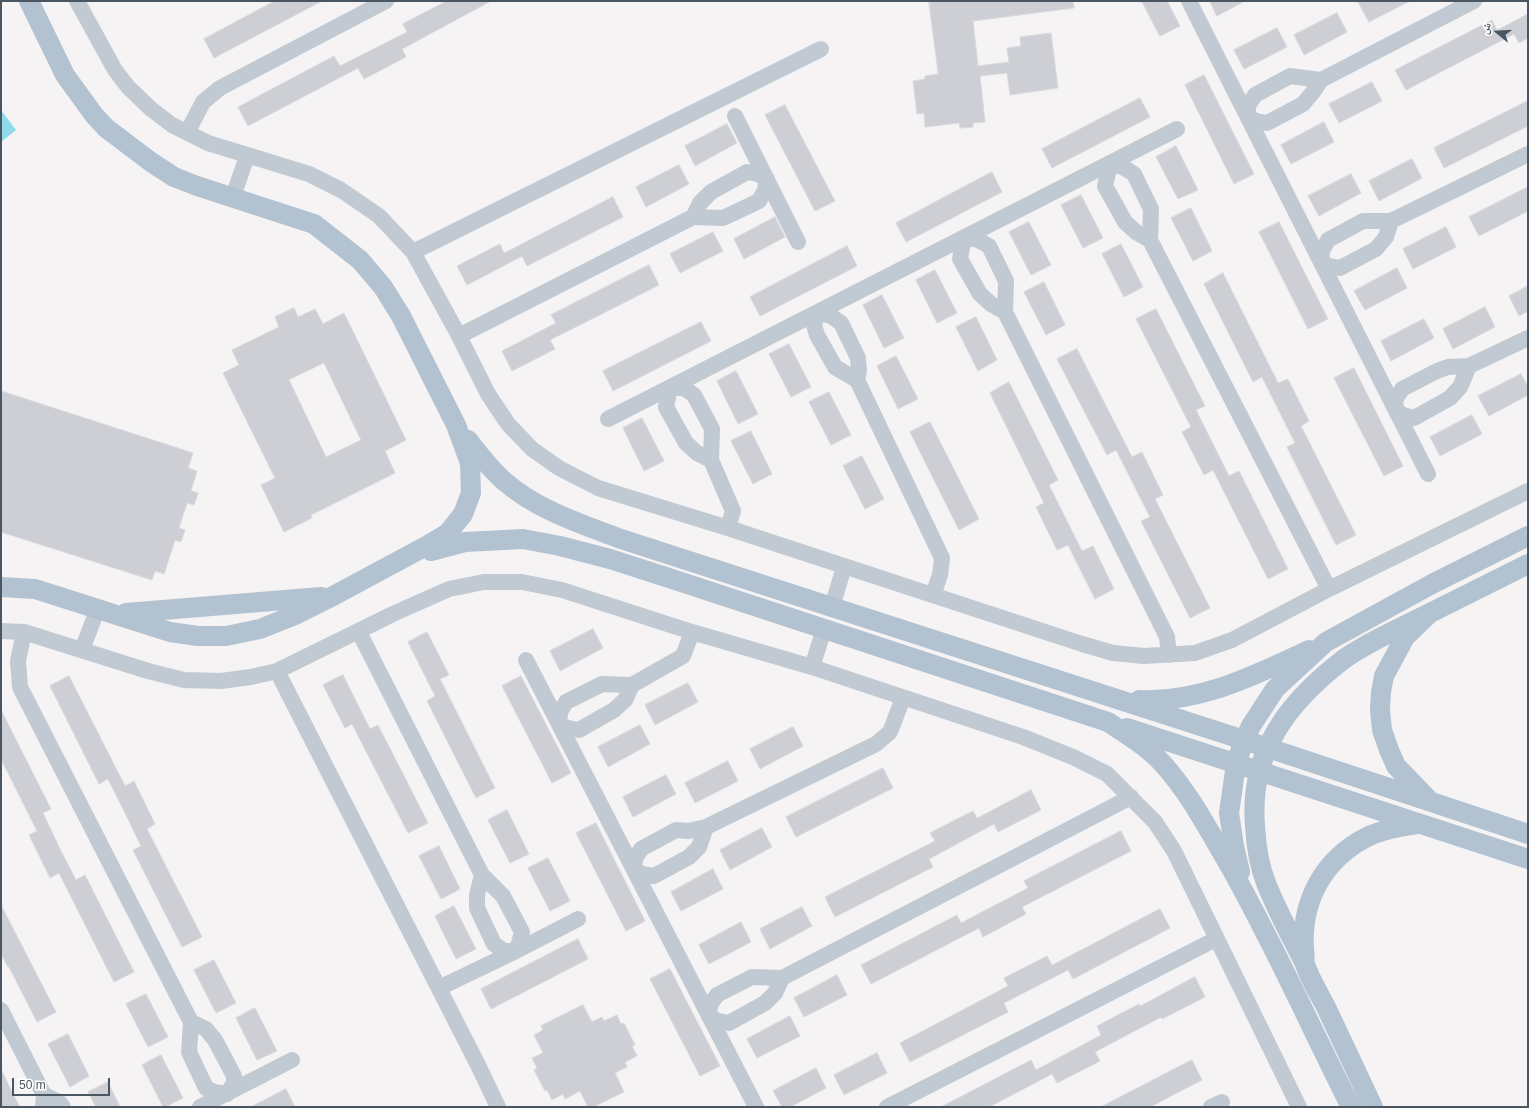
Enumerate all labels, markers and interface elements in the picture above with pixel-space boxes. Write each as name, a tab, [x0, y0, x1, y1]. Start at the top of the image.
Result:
north arrow	[1477, 12, 1517, 52]
text: ش	[1478, 21, 1493, 36]
scale bar	[14, 1070, 112, 1096]
text: 50 m	[19, 1078, 46, 1092]

